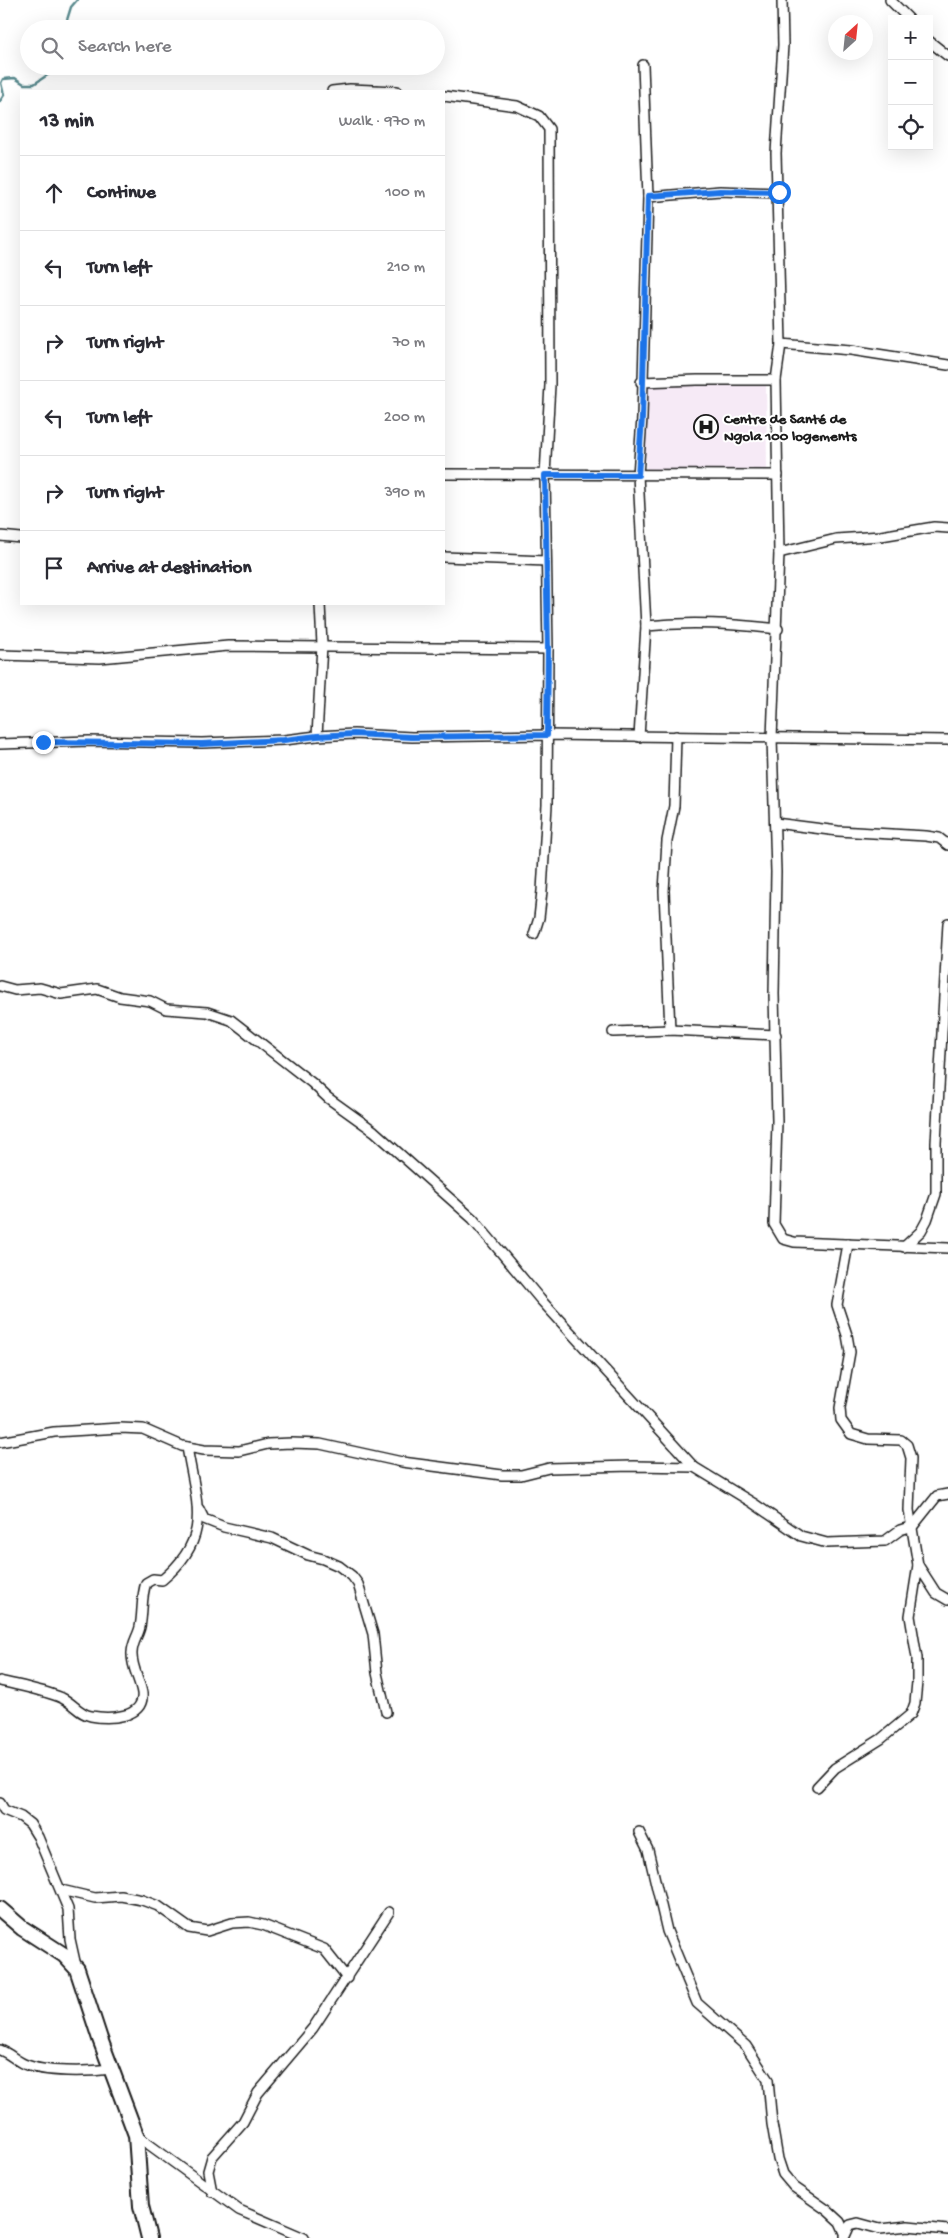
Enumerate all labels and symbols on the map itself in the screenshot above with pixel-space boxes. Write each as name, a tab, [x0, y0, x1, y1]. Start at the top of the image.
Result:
north arrow	[828, 15, 873, 60]
route start	[768, 181, 791, 204]
place label: Centre de Santé de Ngola 100 logements	[723, 411, 858, 446]
hospital icon: Centre de Santé de Ngola 100 logements	[693, 414, 719, 440]
route end	[32, 731, 55, 754]

